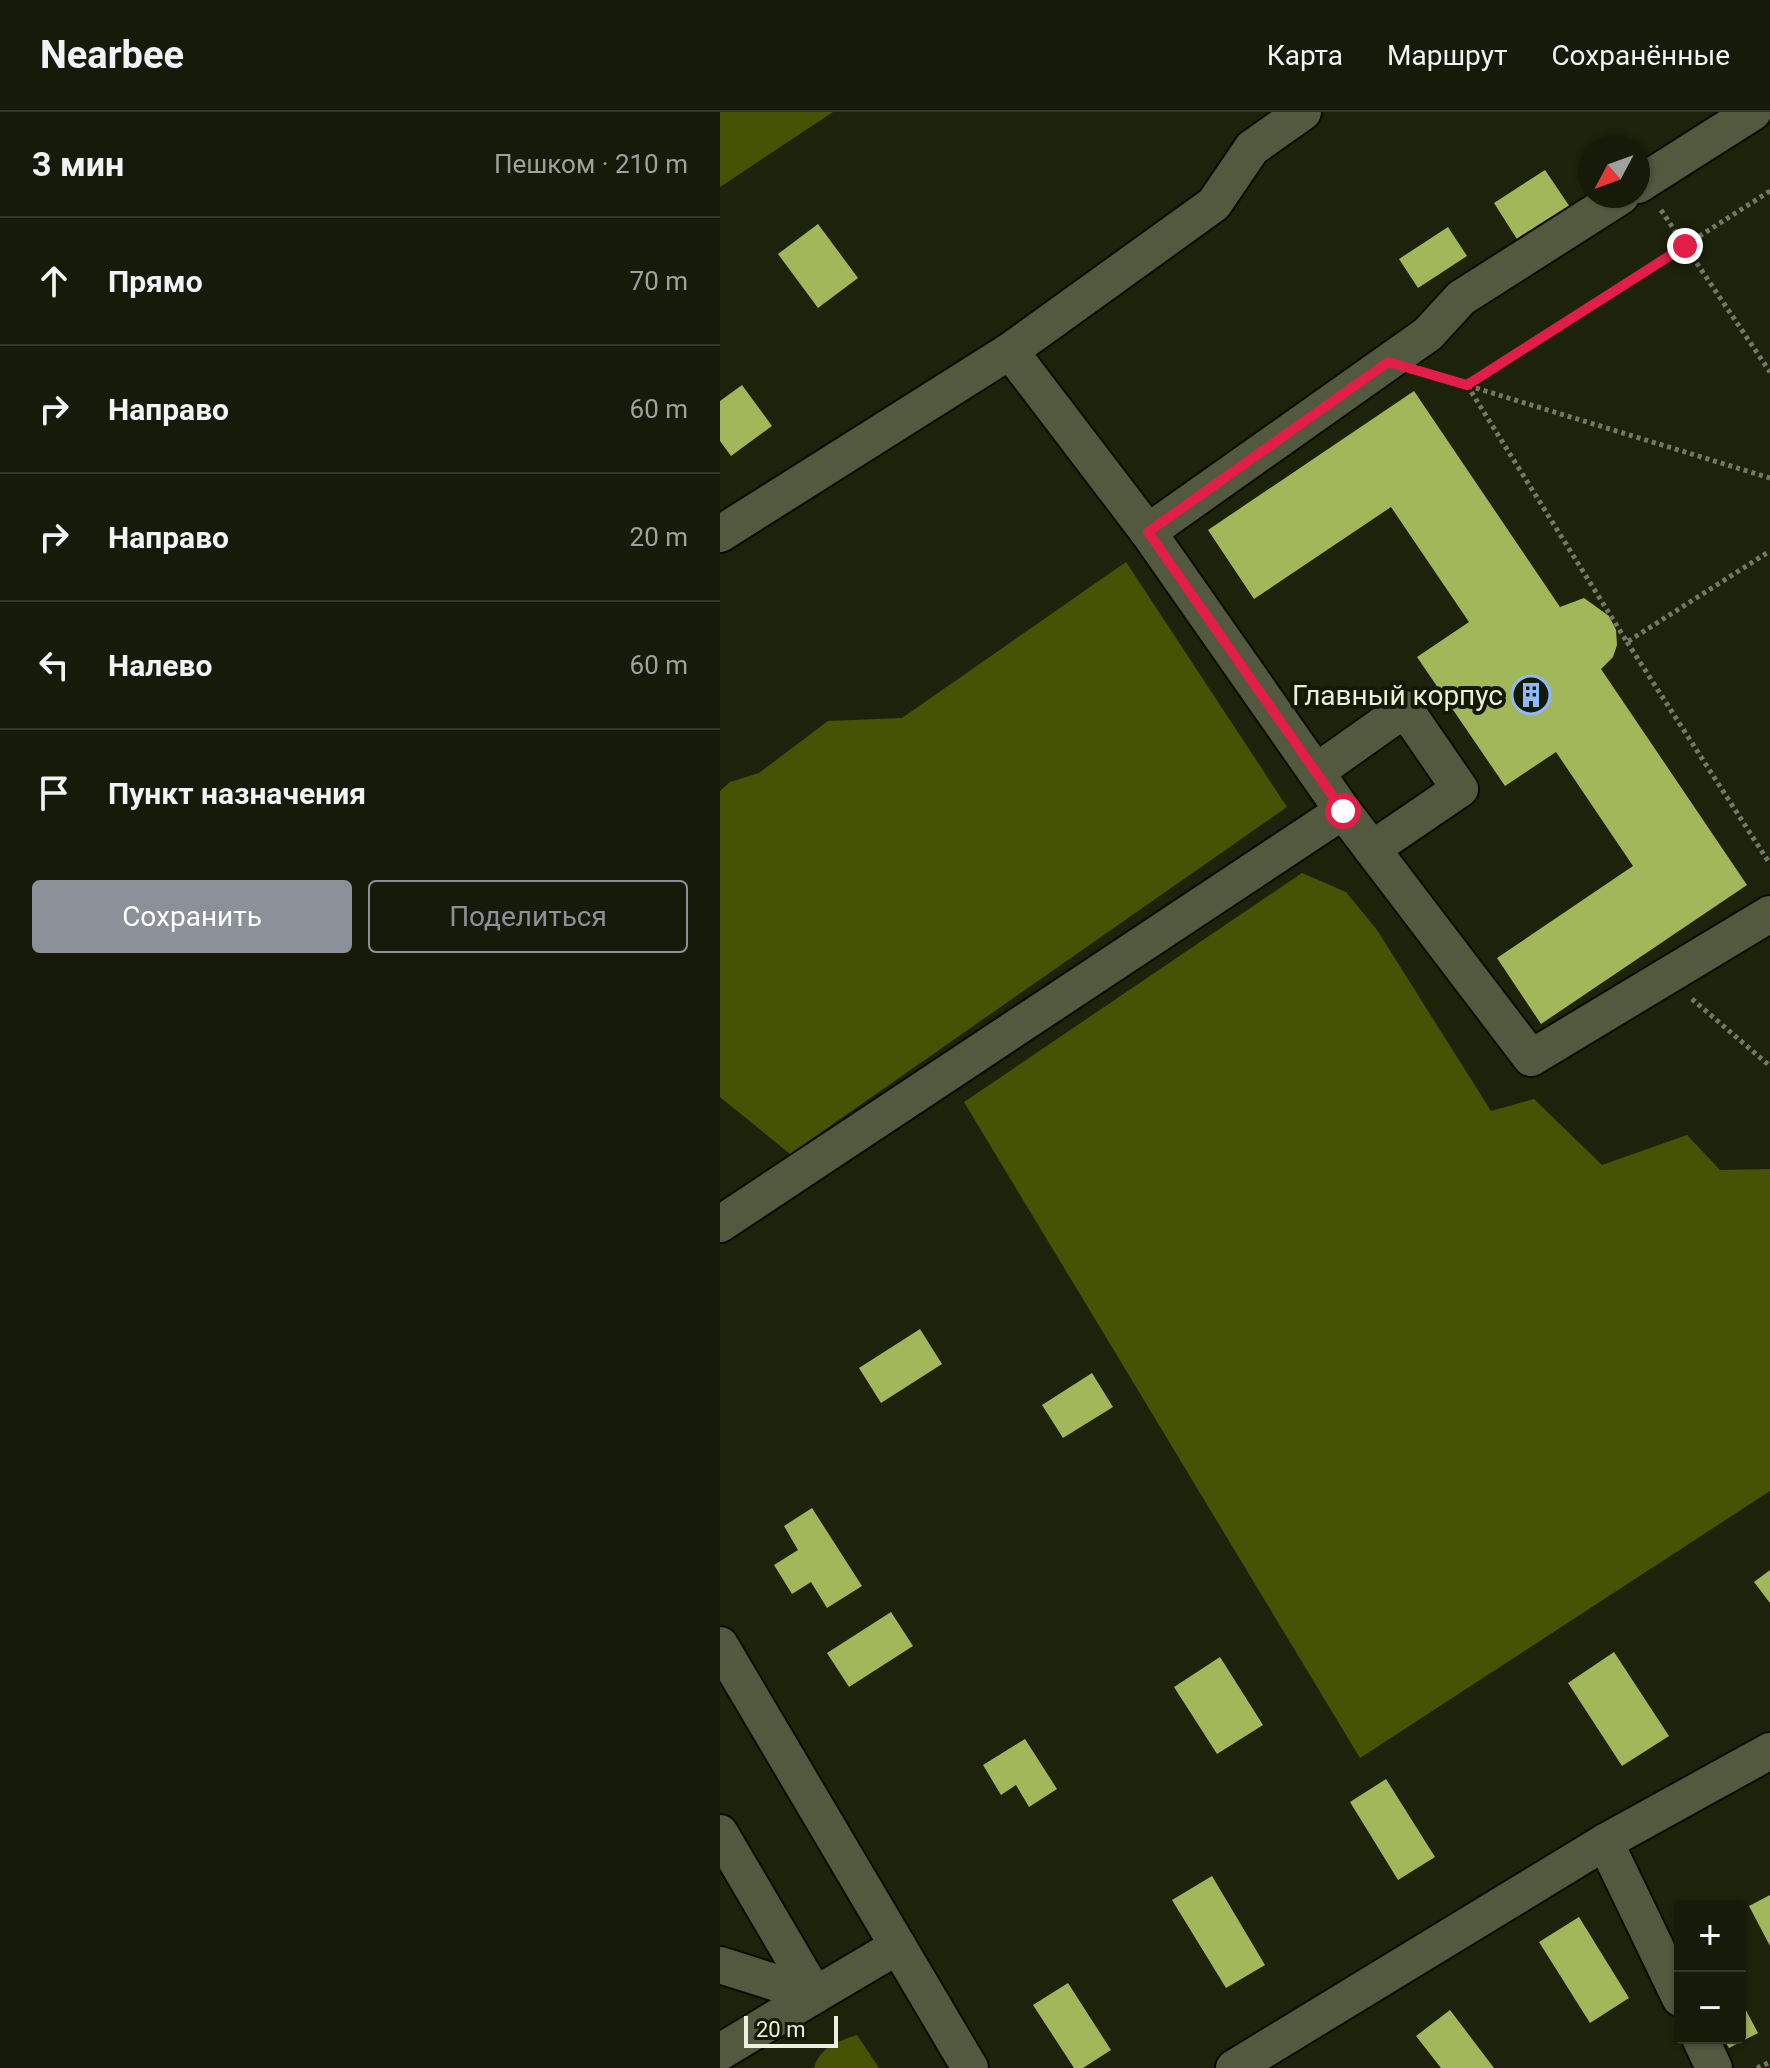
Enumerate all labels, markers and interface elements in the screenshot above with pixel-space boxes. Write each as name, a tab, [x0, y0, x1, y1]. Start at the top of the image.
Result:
text: Nearbee	[40, 33, 184, 77]
text: Карта	[1267, 39, 1343, 72]
text: Маршрут	[1387, 39, 1507, 72]
text: Сохранённые	[1551, 39, 1730, 72]
north arrow	[1578, 136, 1650, 208]
text: 3 мин	[32, 144, 124, 184]
text: Пешком · 210 m	[494, 149, 688, 179]
route end	[1667, 228, 1703, 264]
icon: ahead	[32, 259, 76, 303]
text: Прямо	[108, 264, 203, 299]
text: 70 m	[630, 266, 688, 296]
icon: right	[32, 387, 76, 431]
text: Направо	[108, 392, 229, 427]
text: 60 m	[630, 394, 688, 424]
icon: right	[32, 515, 76, 559]
text: Направо	[108, 520, 229, 555]
text: 20 m	[630, 522, 688, 552]
icon: left	[32, 643, 76, 687]
text: Налево	[108, 648, 212, 683]
text: 60 m	[630, 650, 688, 680]
building icon: Главный корпус	[1510, 674, 1552, 716]
place label: Главный корпус	[1292, 679, 1503, 712]
icon: arrive	[32, 771, 76, 815]
text: Пункт назначения	[108, 776, 366, 811]
route start	[1325, 793, 1361, 829]
button: Сохранить	[32, 880, 352, 953]
button: Поделиться	[368, 880, 688, 953]
map controls	[1674, 1900, 1746, 2044]
button: +	[1674, 1900, 1746, 1972]
button: −	[1674, 1972, 1746, 2044]
scale bar	[744, 2012, 838, 2048]
text: 20 m	[756, 2017, 805, 2042]

